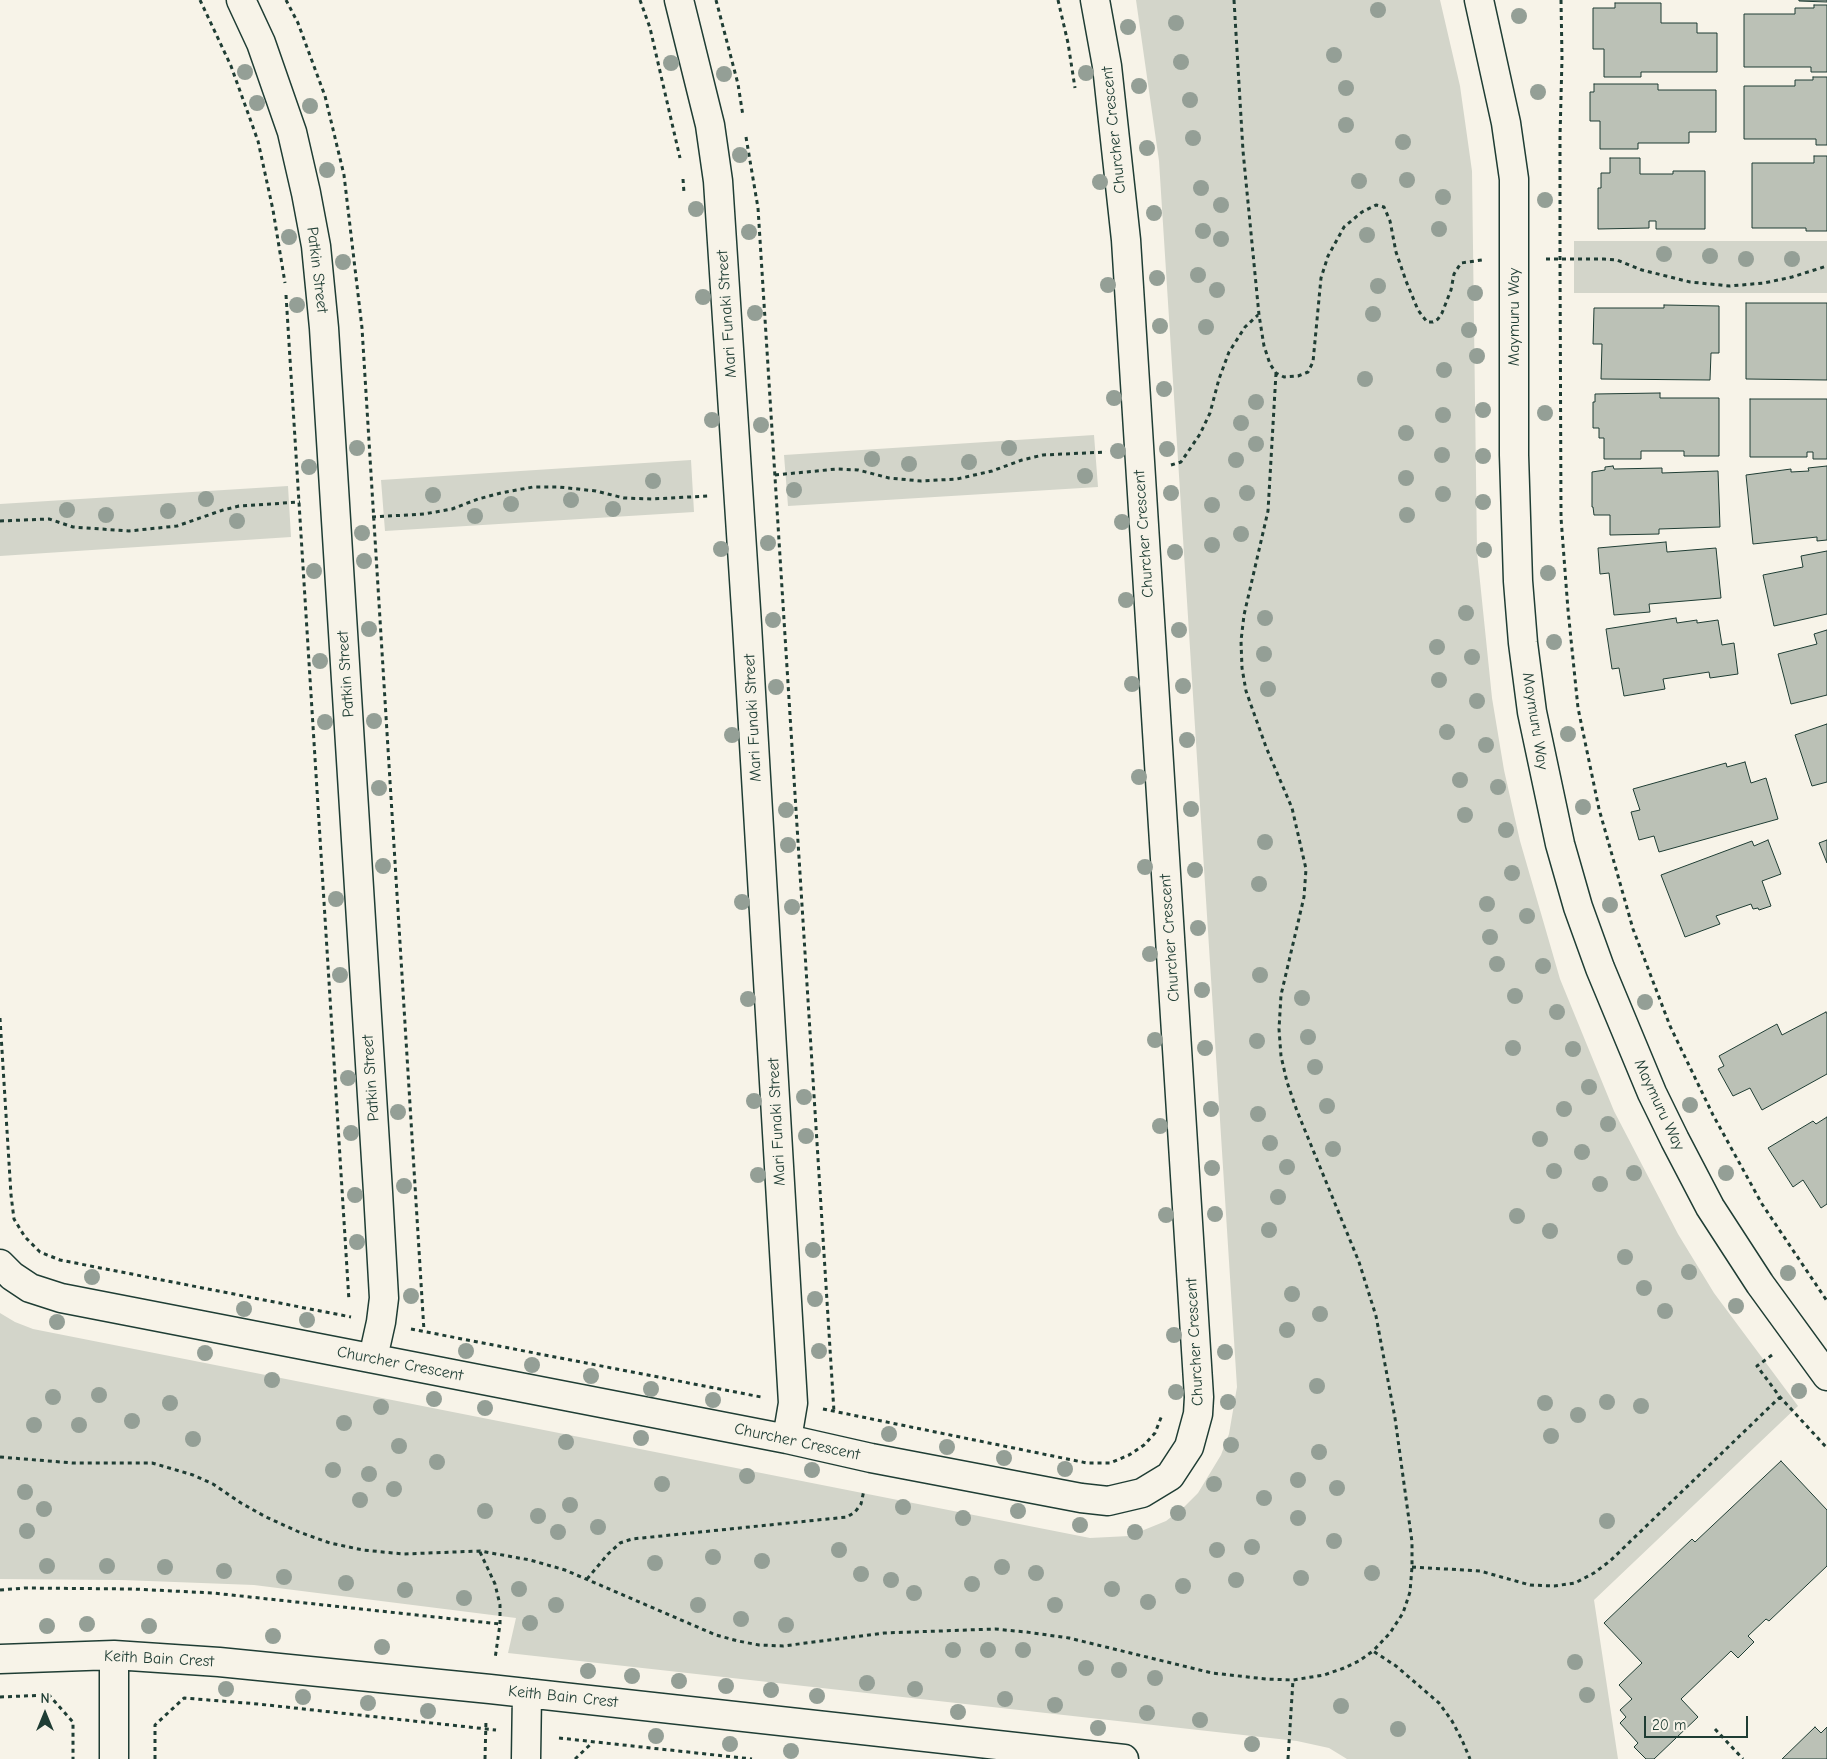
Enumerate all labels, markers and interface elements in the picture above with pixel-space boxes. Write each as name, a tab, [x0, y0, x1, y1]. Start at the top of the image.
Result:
street label: Churcher Crescent	[1098, 65, 1130, 195]
street label: Patkin Street	[302, 226, 332, 314]
street label: Mari Funaki Street	[713, 249, 741, 379]
street label: Maymuru Way	[1504, 268, 1524, 366]
street label: Churcher Crescent	[1130, 469, 1158, 599]
street label: Patkin Street	[333, 630, 359, 718]
street label: Mari Funaki Street	[740, 653, 766, 783]
street label: Maymuru Way	[1518, 671, 1552, 771]
street label: Churcher Crescent	[1156, 873, 1184, 1003]
street label: Patkin Street	[358, 1034, 384, 1122]
street label: Maymuru Way	[1630, 1056, 1688, 1154]
street label: Mari Funaki Street	[764, 1057, 790, 1187]
street label: Churcher Crescent	[1182, 1278, 1208, 1406]
street label: Churcher Crescent	[335, 1342, 465, 1386]
street label: Churcher Crescent	[732, 1419, 862, 1465]
street label: Keith Bain Crest	[103, 1647, 215, 1671]
street label: Keith Bain Crest	[507, 1682, 619, 1712]
north arrow	[20, 1689, 70, 1739]
text: N	[40, 1690, 50, 1707]
scale bar	[1647, 1706, 1751, 1738]
text: 20 m	[1652, 1716, 1686, 1734]

